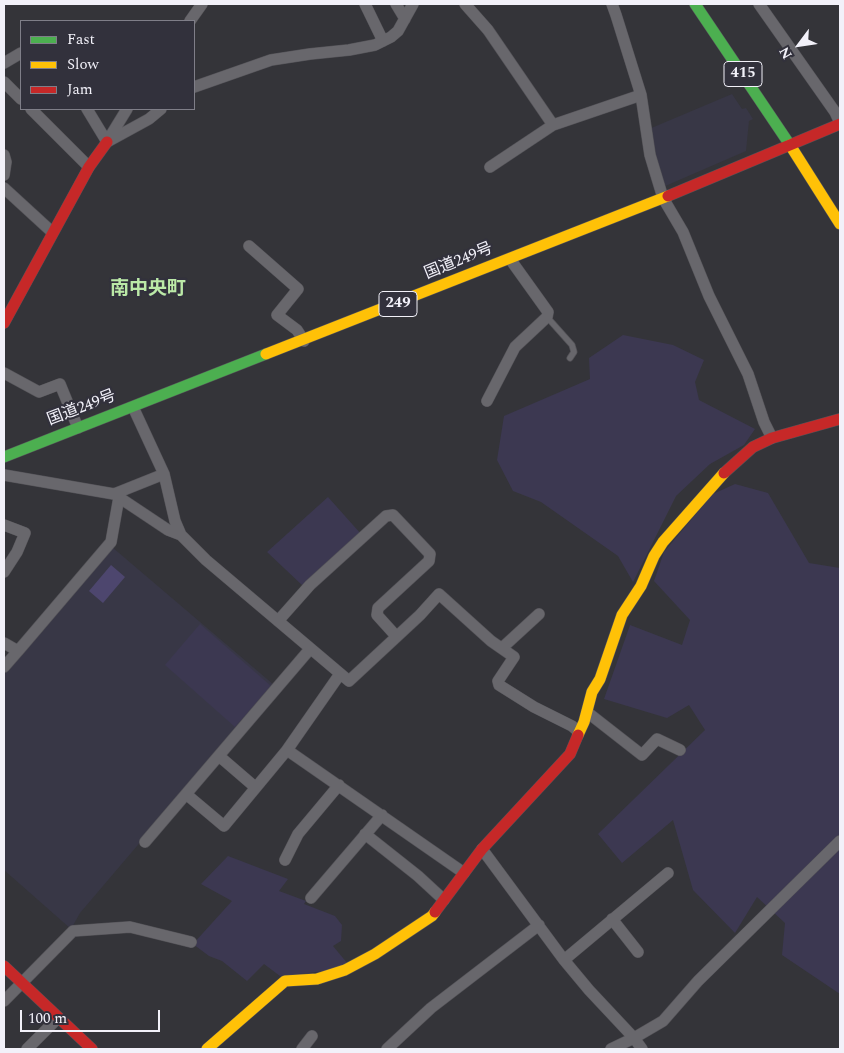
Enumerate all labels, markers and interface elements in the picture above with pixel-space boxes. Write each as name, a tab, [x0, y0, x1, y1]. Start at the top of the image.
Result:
legend	[20, 20, 195, 110]
north arrow	[774, 20, 824, 70]
text: Fast	[67, 28, 95, 51]
text: N	[774, 43, 798, 63]
text: Slow	[67, 53, 99, 76]
road number: 415	[724, 62, 762, 86]
text: Jam	[67, 78, 93, 101]
street label: 国道249号	[422, 240, 496, 284]
district label: 南中央町	[110, 279, 186, 301]
road number: 249	[379, 292, 417, 316]
street label: 国道249号	[45, 387, 119, 431]
scale bar	[22, 1000, 162, 1032]
text: 100 m	[28, 1007, 67, 1030]

